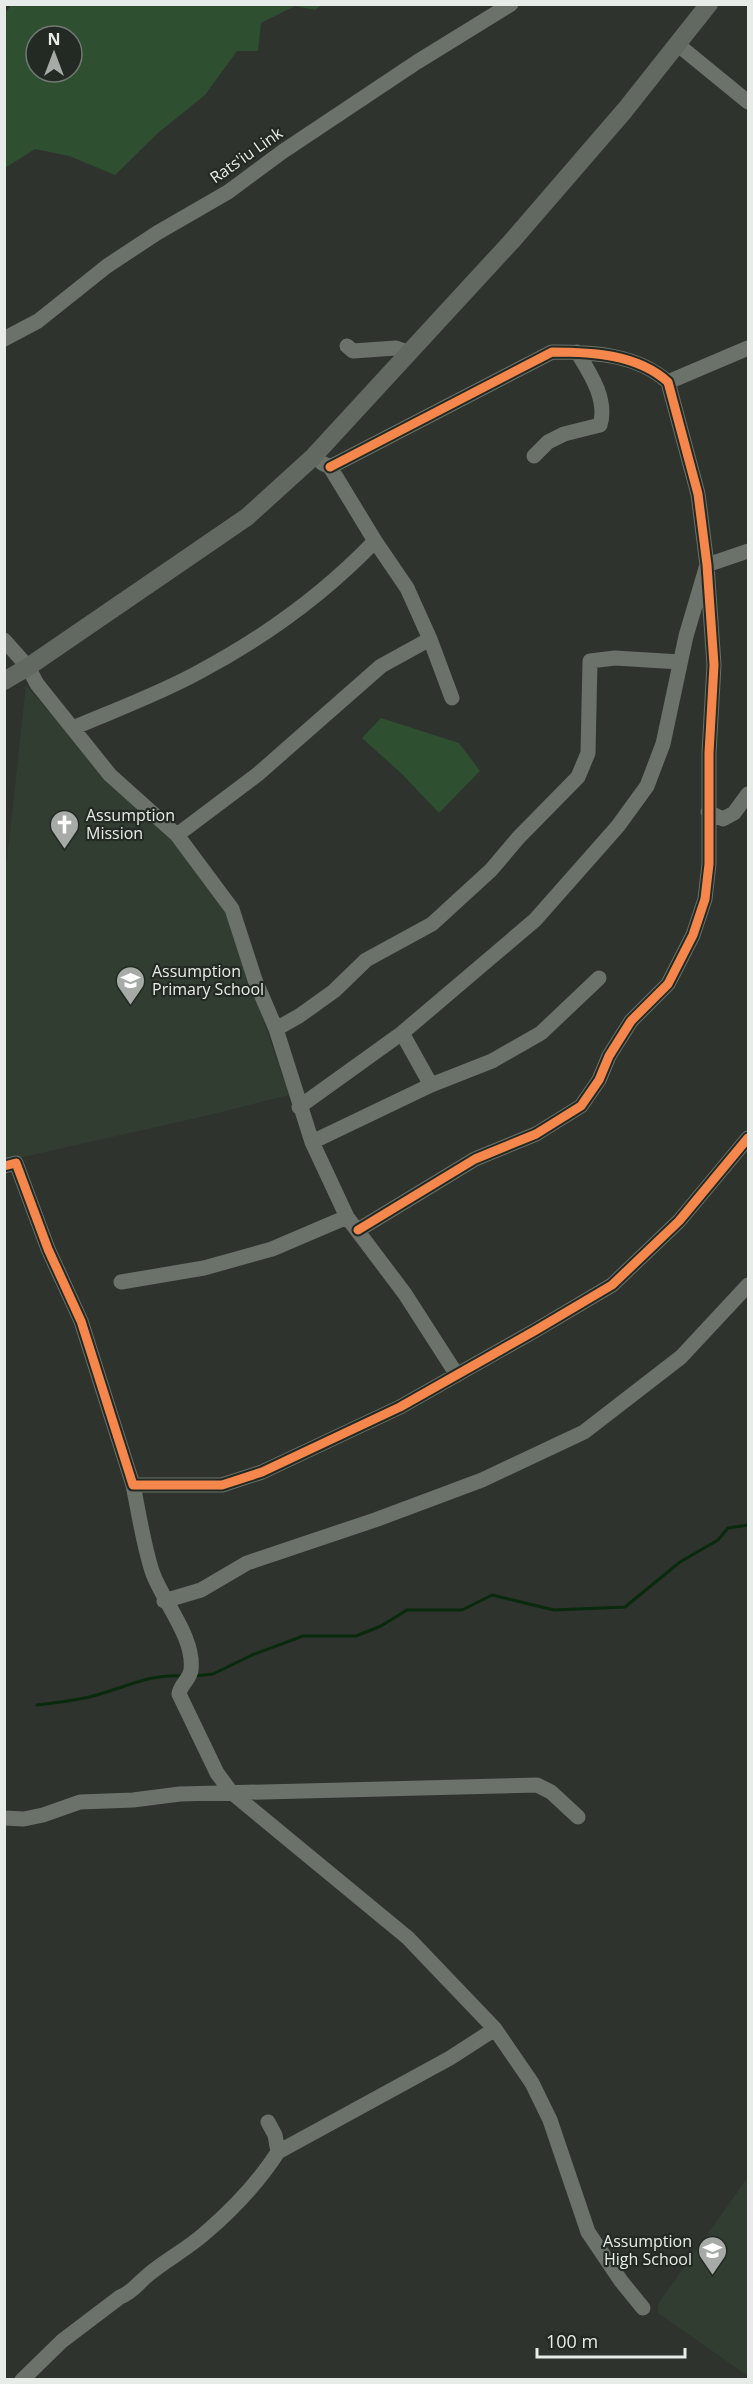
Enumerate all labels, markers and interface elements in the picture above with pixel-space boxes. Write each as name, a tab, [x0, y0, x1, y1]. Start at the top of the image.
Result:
north arrow	[24, 24, 84, 84]
text: N	[47, 28, 61, 50]
street label: Rats'iu Link	[205, 121, 287, 188]
place label: Assumption Mission	[86, 804, 175, 844]
church icon: Assumption Mission	[49, 808, 81, 850]
place label: Assumption Primary School	[152, 960, 264, 1000]
school or university icon: Assumption Primary School	[115, 964, 147, 1006]
place label: Assumption High School	[603, 2230, 692, 2270]
school or university icon: Assumption High School	[697, 2234, 729, 2276]
scale bar	[537, 2321, 686, 2359]
text: 100 m	[546, 2329, 598, 2353]

